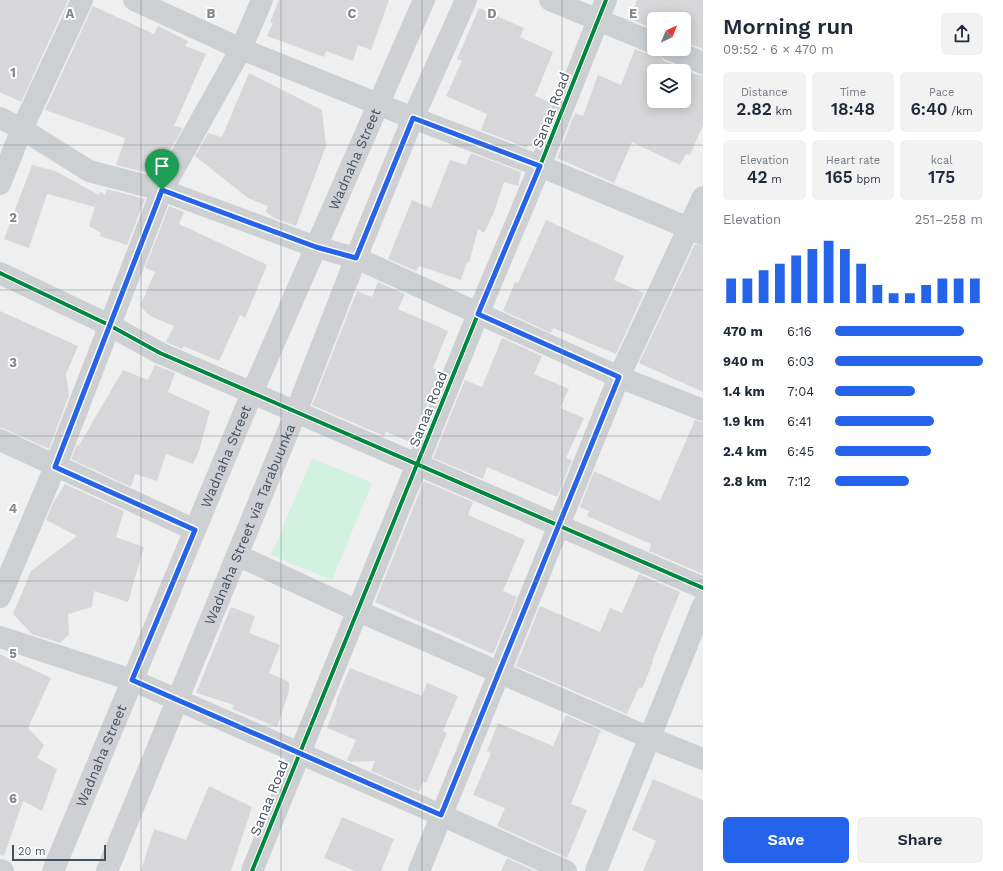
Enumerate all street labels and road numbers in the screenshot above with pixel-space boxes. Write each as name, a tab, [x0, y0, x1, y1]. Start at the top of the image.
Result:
street label: Sanaa Road	[529, 70, 573, 150]
street label: Wadnaha Street	[325, 106, 384, 213]
street label: Sanaa Road	[406, 369, 450, 449]
street label: Wadnaha Street	[197, 403, 254, 510]
street label: Wadnaha Street via Tarabuunka	[201, 421, 298, 627]
street label: Wadnaha Street	[73, 702, 130, 809]
street label: Sanaa Road	[247, 758, 291, 838]

